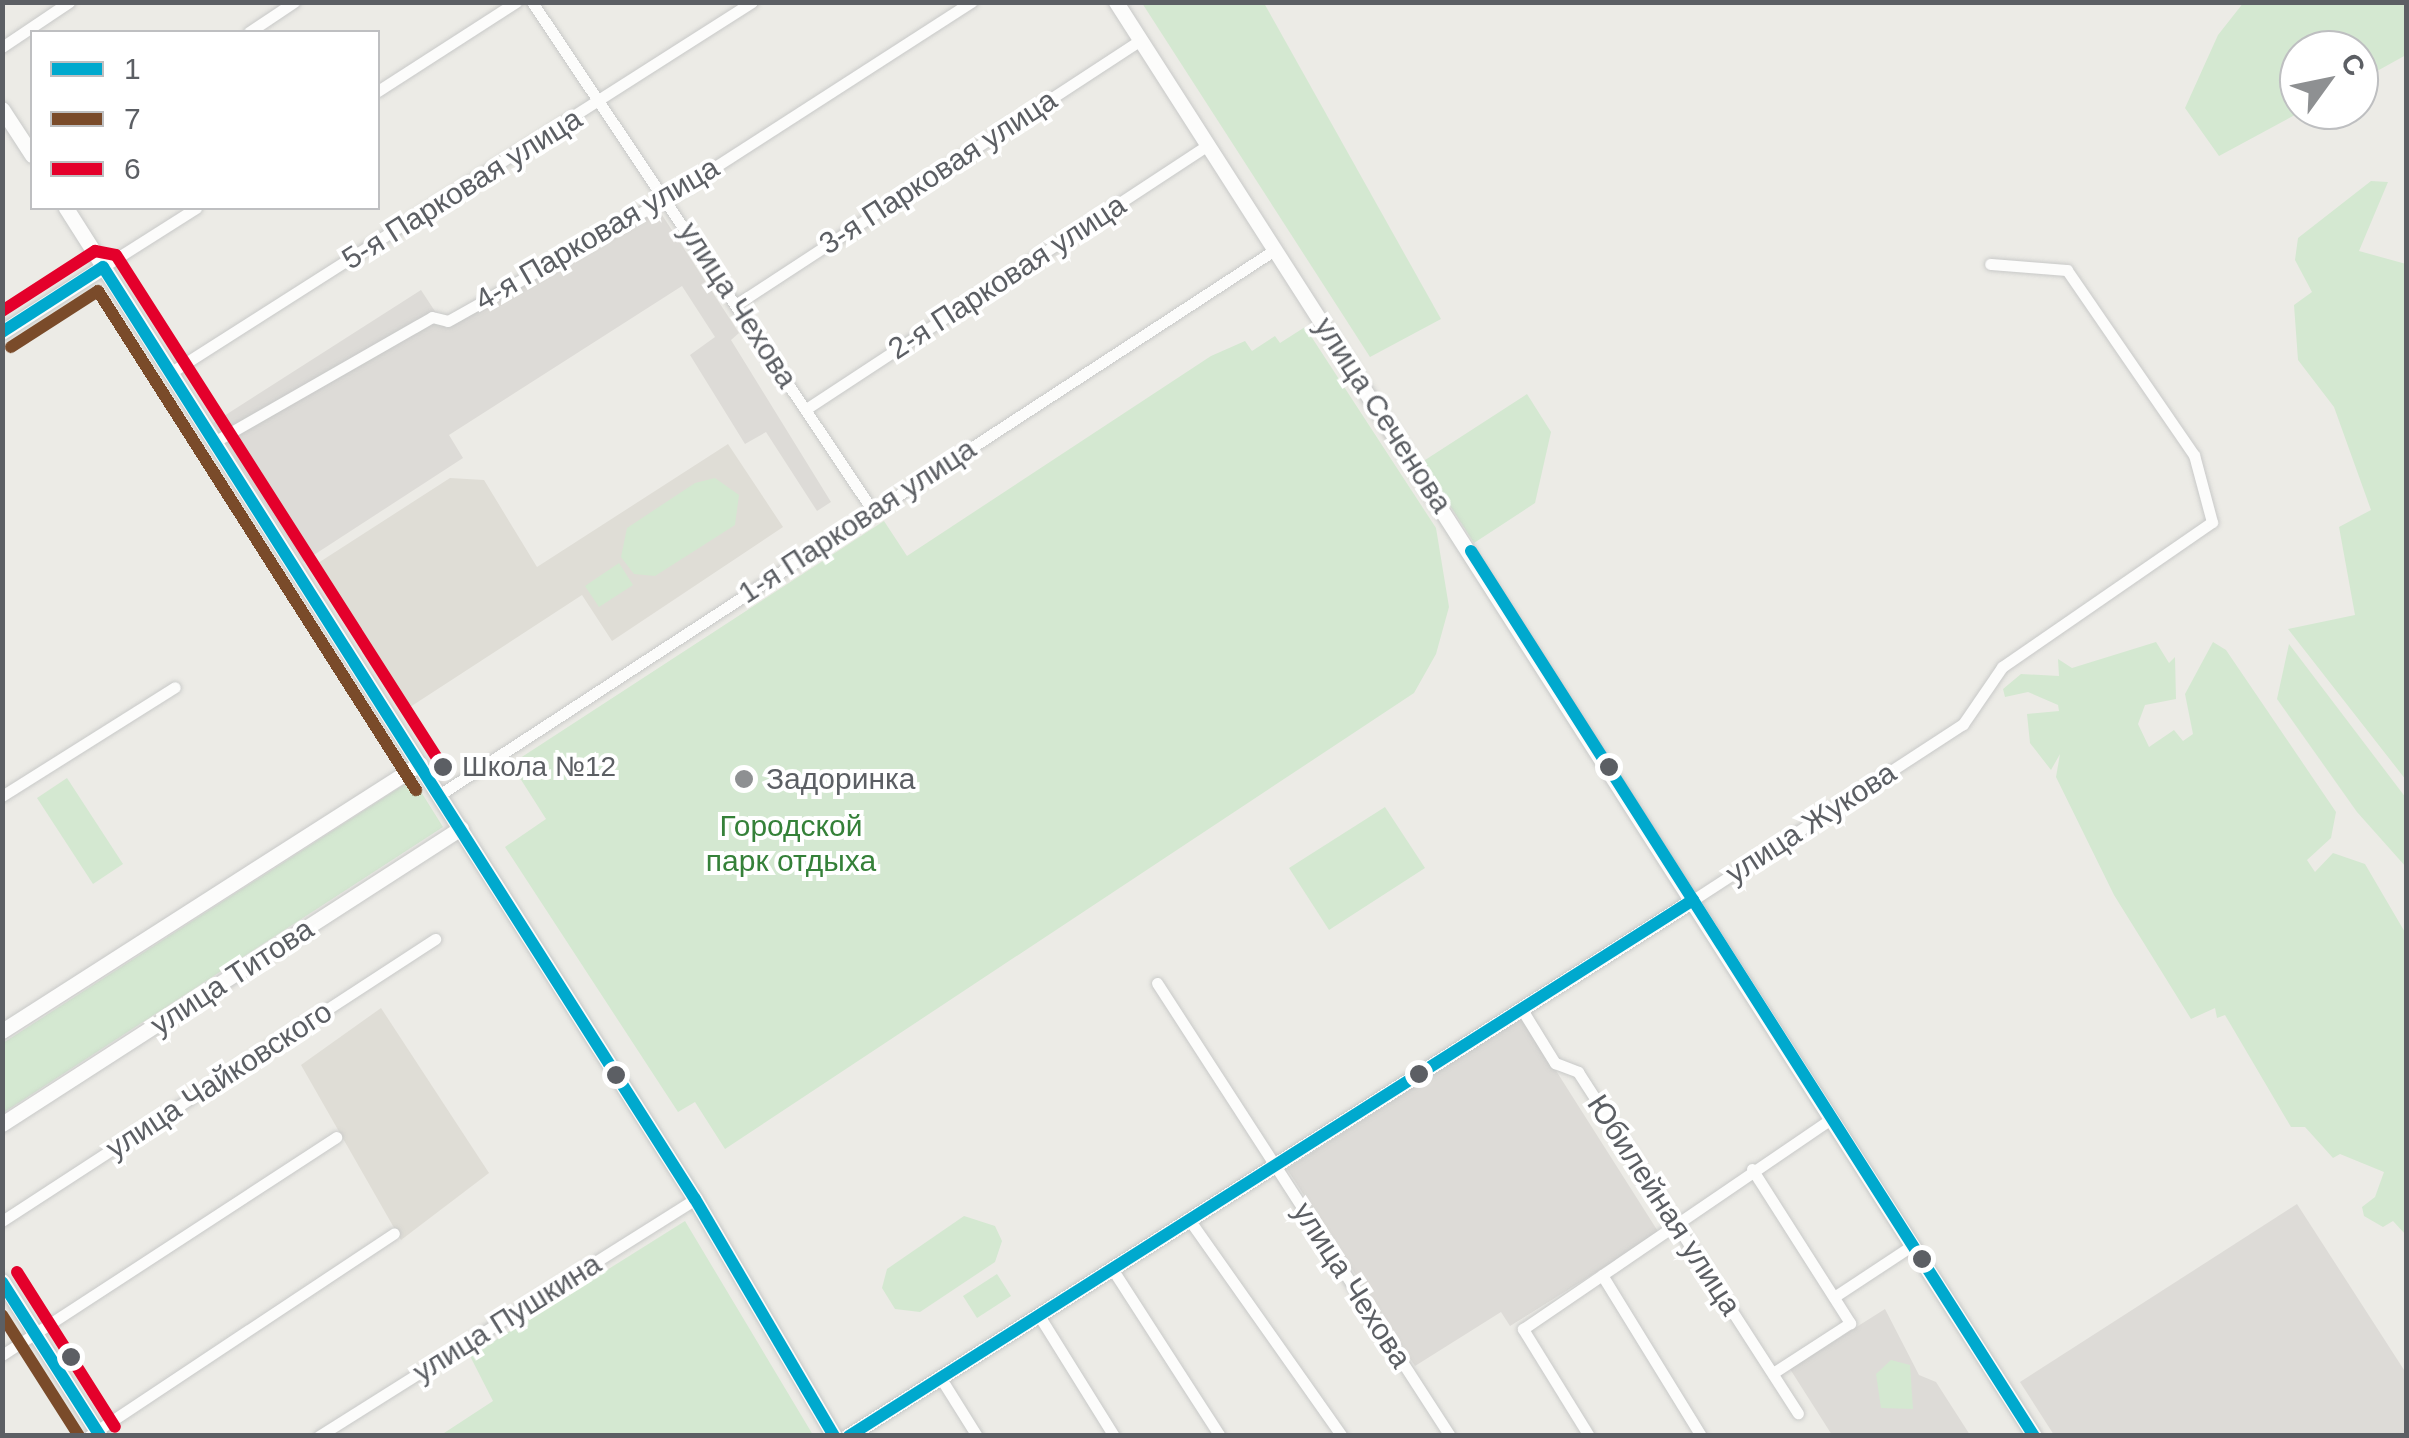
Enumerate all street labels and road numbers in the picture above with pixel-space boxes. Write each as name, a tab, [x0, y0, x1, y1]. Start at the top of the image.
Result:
street label: 3-я Парковая улица	[813, 82, 1063, 262]
street label: 5-я Парковая улица	[336, 101, 588, 277]
street label: 4-я Парковая улица	[469, 149, 725, 319]
street label: 2-я Парковая улица	[882, 187, 1132, 367]
street label: улица Чехова	[671, 215, 805, 395]
street label: улица Сеченова	[1306, 310, 1460, 520]
street label: 1-я Парковая улица	[732, 431, 982, 611]
street label: улица Жукова	[1719, 755, 1903, 891]
street label: улица Титова	[144, 911, 320, 1043]
street label: улица Чайковского	[99, 994, 339, 1166]
street label: Юбилейная улица	[1579, 1088, 1749, 1322]
street label: улица Чехова	[1285, 1195, 1419, 1375]
street label: улица Пушкина	[406, 1246, 608, 1390]

